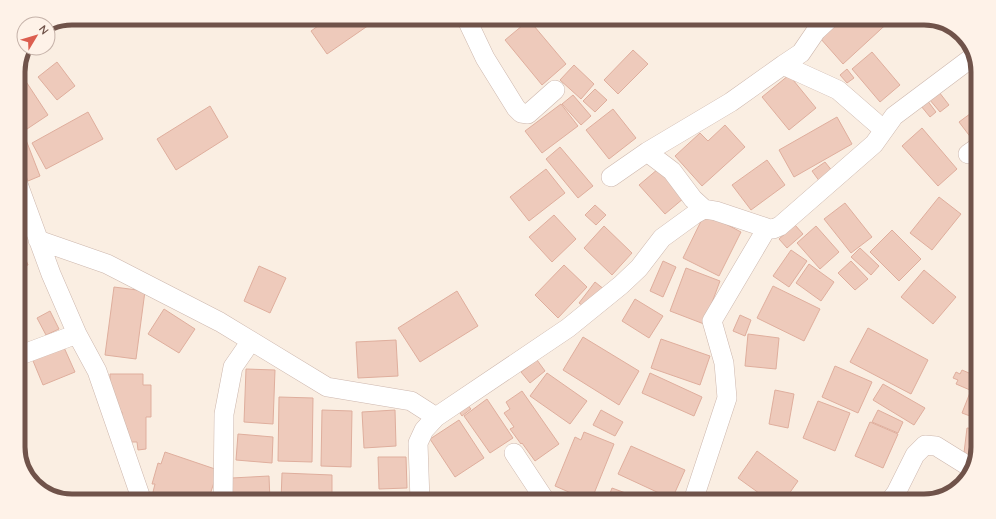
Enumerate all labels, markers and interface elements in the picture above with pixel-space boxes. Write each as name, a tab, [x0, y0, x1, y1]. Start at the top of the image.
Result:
north arrow	[16, 16, 56, 56]
text: N	[36, 22, 52, 37]

